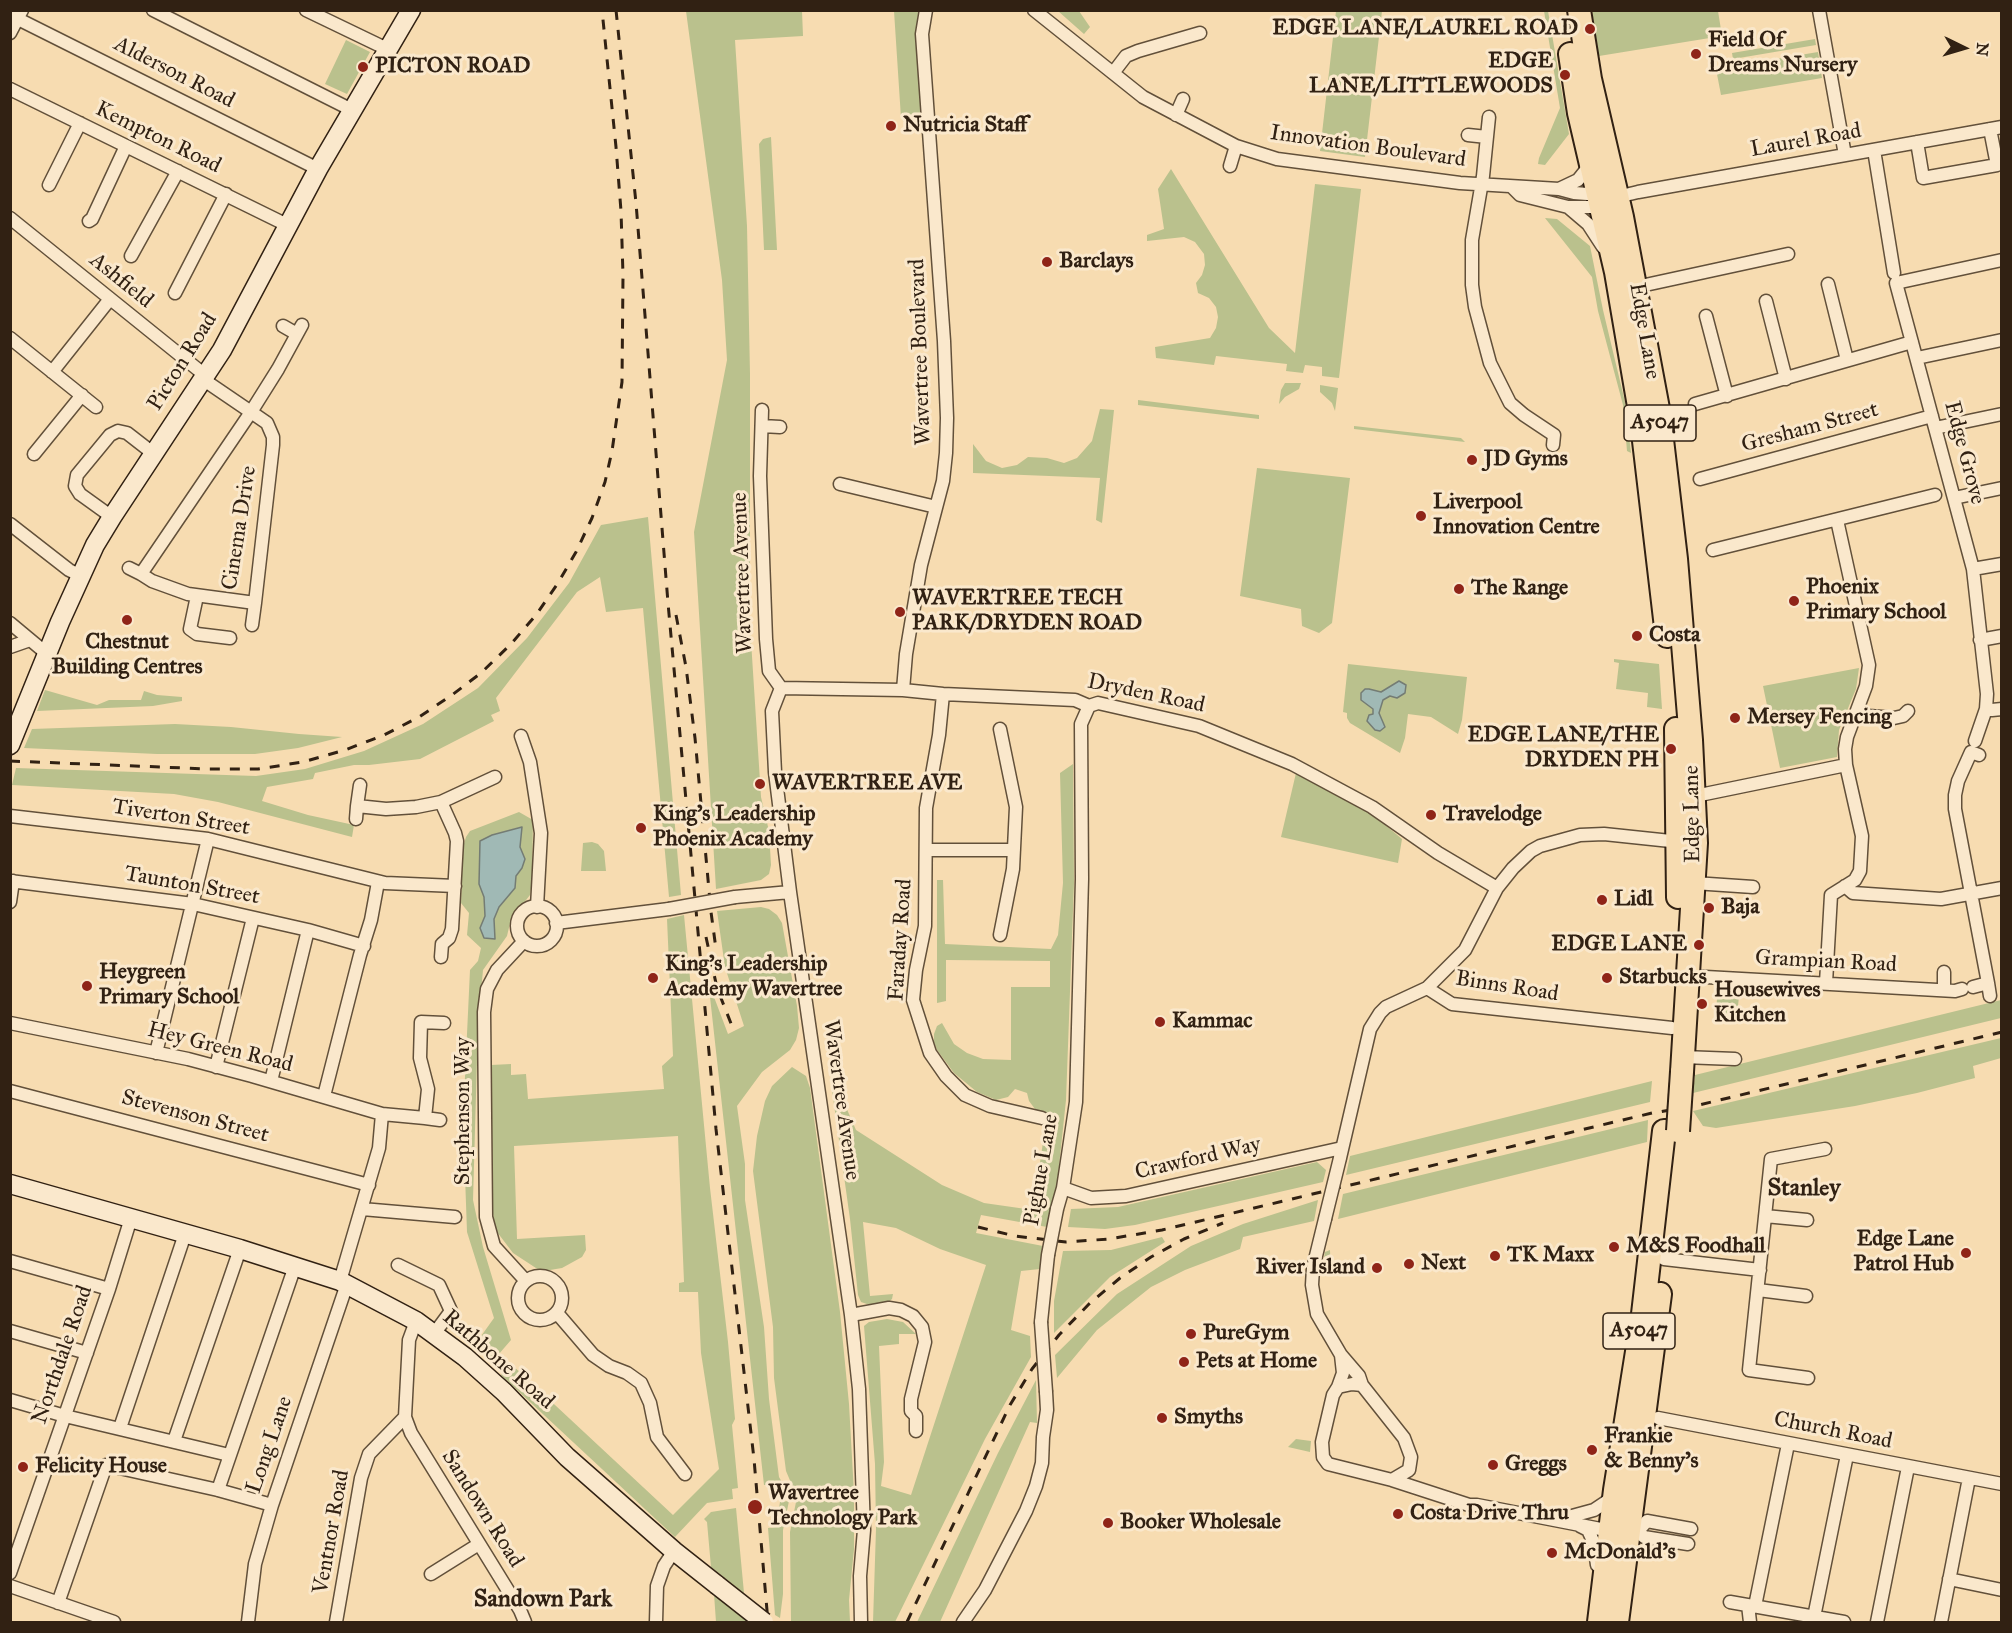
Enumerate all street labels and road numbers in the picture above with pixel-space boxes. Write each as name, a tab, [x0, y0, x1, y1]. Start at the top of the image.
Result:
street label: Alderson Road	[109, 31, 239, 115]
street label: Kempton Road	[91, 96, 225, 180]
street label: Laurel Road	[1749, 118, 1863, 164]
street label: Innovation Boulevard	[1269, 120, 1467, 174]
street label: Ashfield	[84, 247, 158, 315]
street label: Wavertree Boulevard	[905, 258, 937, 446]
street label: Edge Lane	[1623, 281, 1665, 381]
street label: Picton Road	[143, 308, 223, 416]
street label: Gresham Street	[1739, 397, 1881, 459]
street label: Edge Grove	[1938, 399, 1990, 507]
road number: A5047	[1624, 405, 1696, 441]
street label: Cinema Drive	[217, 464, 263, 592]
street label: Wavertree Avenue	[727, 492, 759, 654]
street label: Dryden Road	[1085, 669, 1207, 719]
street label: Edge Lane	[1679, 765, 1707, 863]
street label: Tiverton Street	[110, 794, 252, 842]
street label: Taunton Street	[122, 861, 262, 911]
street label: Faraday Road	[884, 878, 918, 1002]
street label: Grampian Road	[1754, 945, 1898, 979]
street label: Binns Road	[1454, 966, 1560, 1008]
street label: Hey Green Road	[145, 1017, 295, 1079]
street label: Wavertree Avenue	[817, 1018, 865, 1182]
street label: Stephenson Way	[451, 1037, 477, 1185]
street label: Stevenson Street	[118, 1085, 272, 1149]
street label: Pighue Lane	[1019, 1112, 1065, 1228]
street label: Crawford Way	[1133, 1132, 1263, 1186]
street label: Northdale Road	[27, 1282, 99, 1428]
street label: Rathbone Road	[437, 1304, 559, 1416]
road number: A5047	[1603, 1313, 1675, 1349]
street label: Long Lane	[241, 1393, 299, 1497]
street label: Church Road	[1772, 1407, 1894, 1455]
street label: Sandown Road	[435, 1445, 529, 1573]
street label: Ventnor Road	[308, 1468, 356, 1596]

